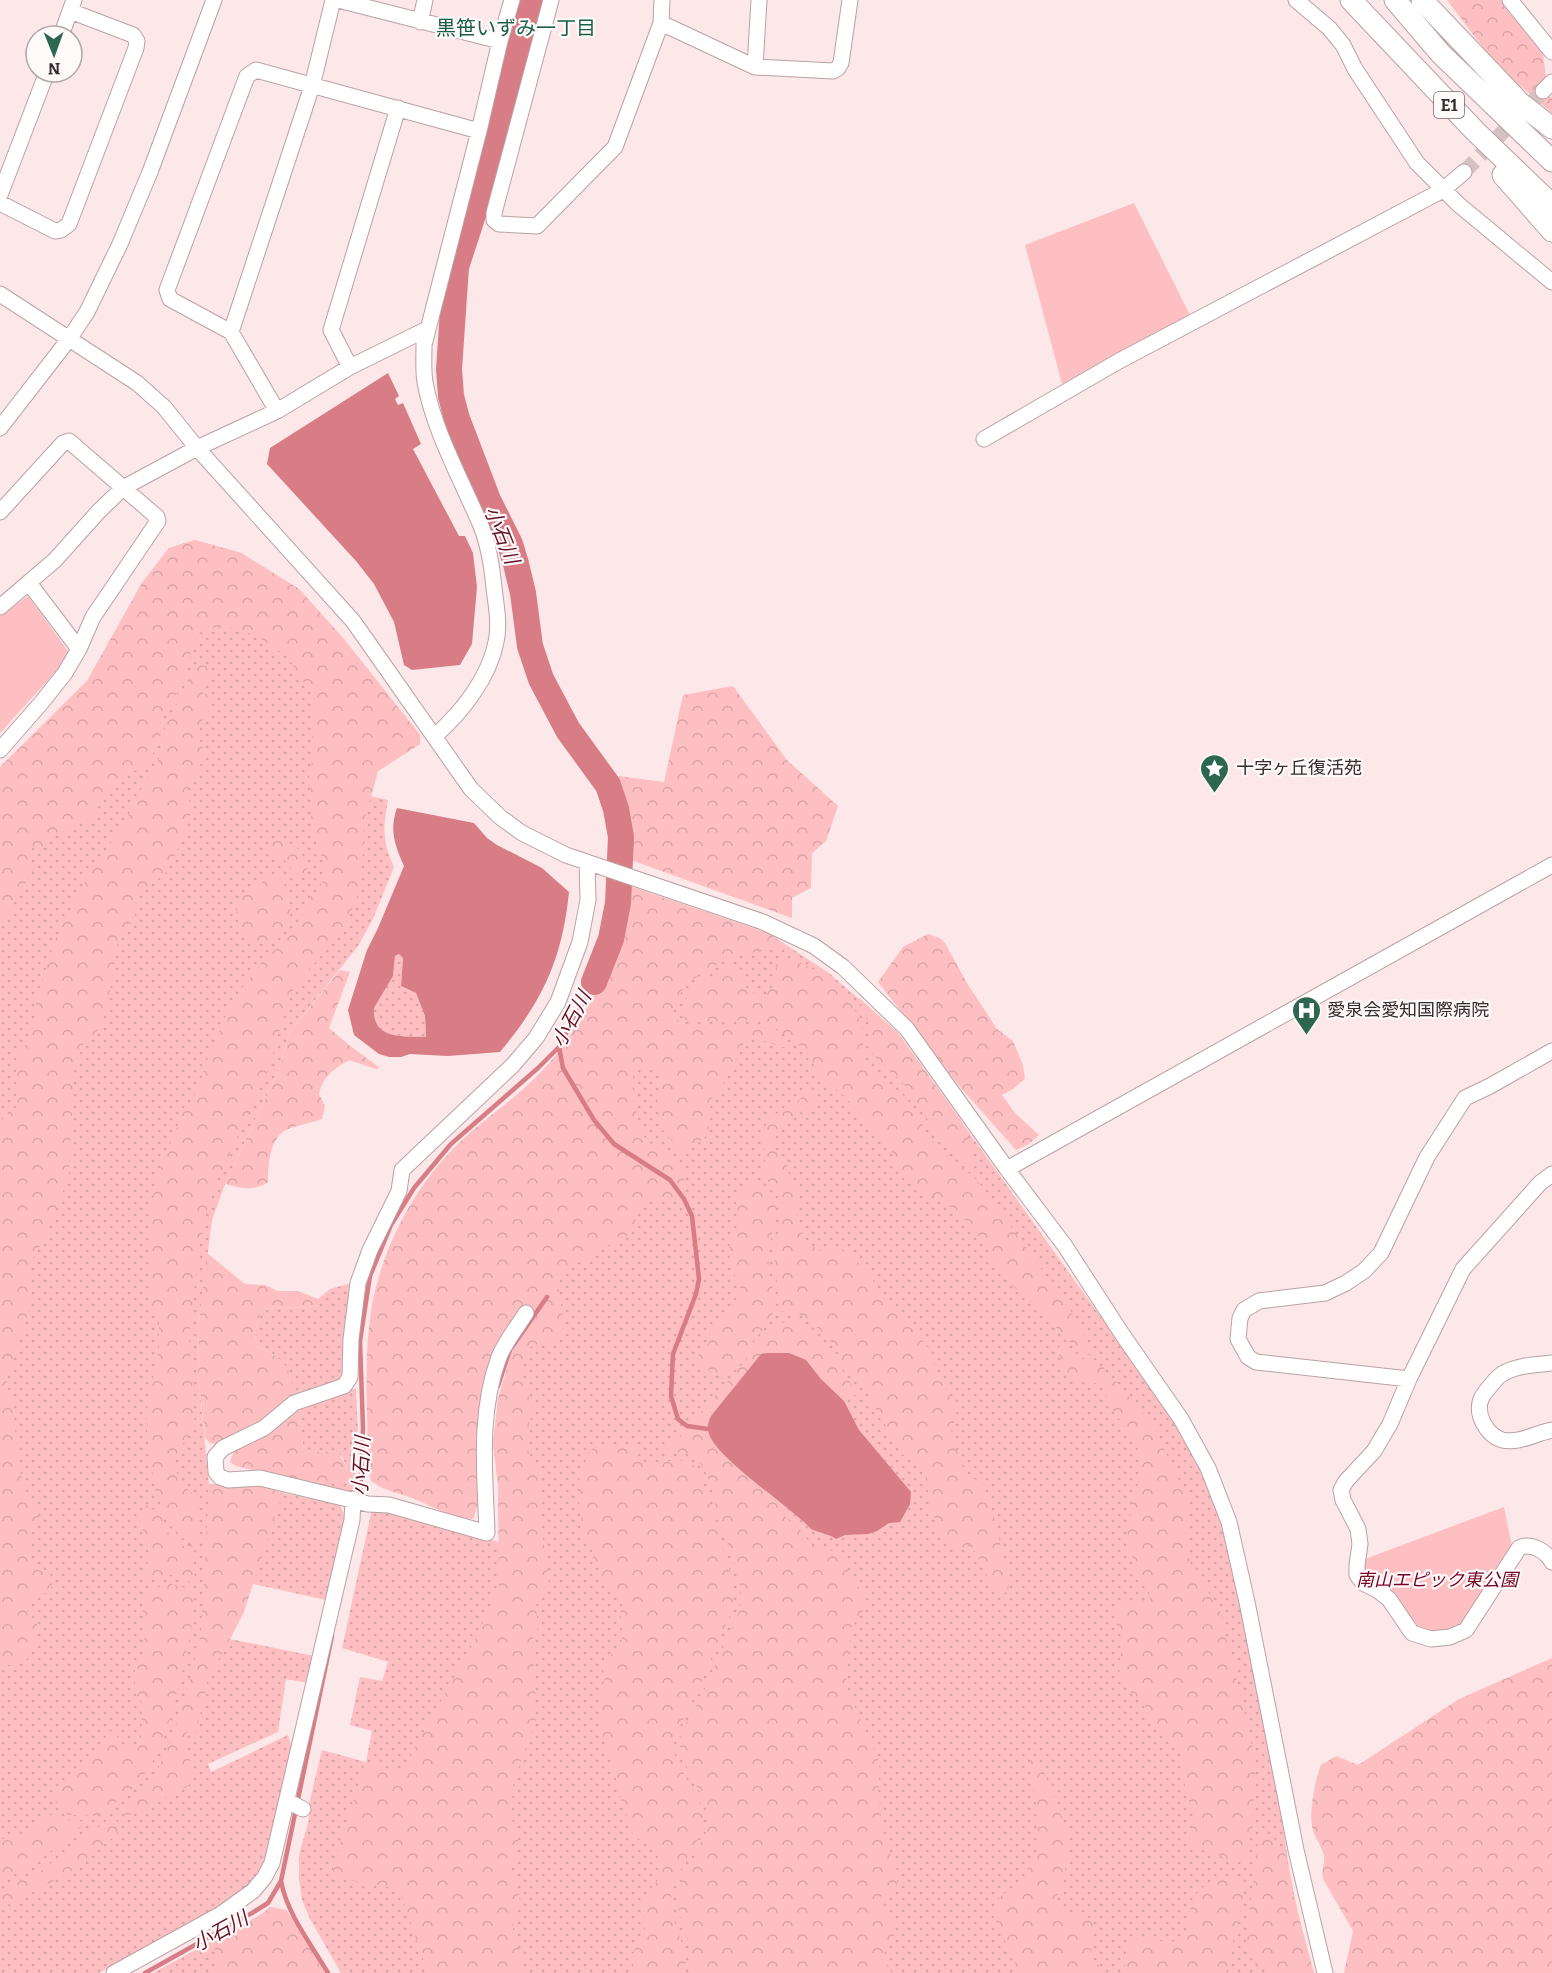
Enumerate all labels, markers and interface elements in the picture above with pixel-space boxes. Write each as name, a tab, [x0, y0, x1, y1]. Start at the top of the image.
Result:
district label: 黒笹いずみ一丁目	[436, 16, 596, 40]
north arrow	[24, 24, 84, 84]
text: N	[48, 59, 61, 78]
road number: E1	[1434, 92, 1464, 118]
water label: 小石川	[480, 503, 525, 569]
place icon: 十字ヶ丘復活苑	[1199, 752, 1231, 794]
place label: 十字ヶ丘復活苑	[1236, 757, 1362, 779]
water label: 小石川	[546, 985, 597, 1051]
hospital icon: 愛泉会愛知国際病院	[1290, 994, 1322, 1036]
place label: 愛泉会愛知国際病院	[1327, 999, 1489, 1021]
water label: 小石川	[347, 1433, 375, 1497]
park label: 南山エピック東公園	[1356, 1569, 1521, 1591]
water label: 小石川	[188, 1905, 254, 1956]

